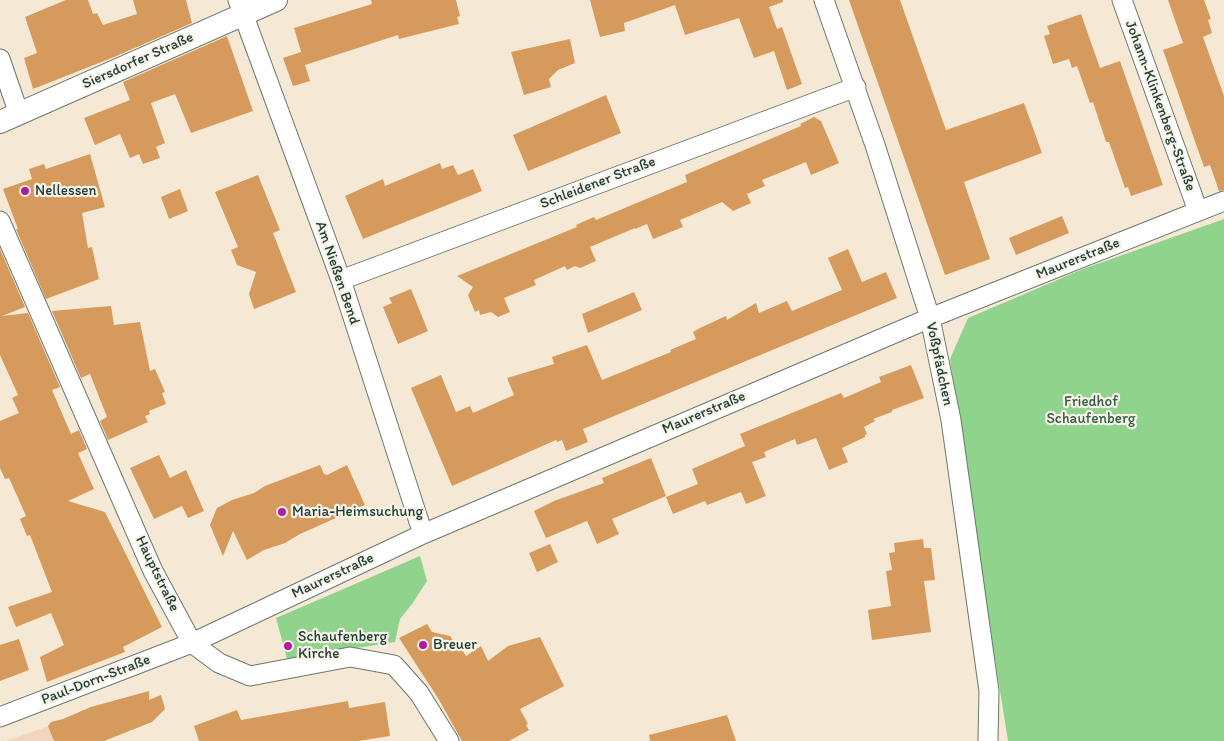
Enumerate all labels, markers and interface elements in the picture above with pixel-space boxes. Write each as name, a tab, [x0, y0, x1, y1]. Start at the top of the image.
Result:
street label: Johann-Klinkenberg-Straße	[1121, 18, 1199, 194]
street label: Siersdorfer Straße	[80, 28, 196, 94]
street label: Schleidener Straße	[538, 153, 658, 213]
place label: Nellessen	[35, 182, 97, 200]
marker: Nellessen	[19, 185, 31, 197]
street label: Am Nießen Bend	[311, 219, 363, 327]
street label: Maurerstraße	[1033, 234, 1123, 284]
street label: Voßpfädchen	[921, 321, 957, 407]
street label: Maurerstraße	[660, 387, 748, 439]
park label: Friedhof Schaufenberg	[1046, 393, 1136, 428]
place label: Maria-Heimsuchung	[292, 503, 423, 521]
marker: Maria-Heimsuchung	[276, 506, 288, 518]
street label: Hauptstraße	[131, 533, 183, 615]
street label: Maurerstraße	[289, 549, 377, 603]
place label: Schaufenberg Kirche	[298, 628, 387, 663]
place label: Breuer	[433, 636, 477, 654]
marker: Breuer	[417, 639, 429, 651]
marker: Schaufenberg Kirche	[282, 640, 294, 652]
street label: Paul-Dorn-Straße	[39, 651, 153, 709]

